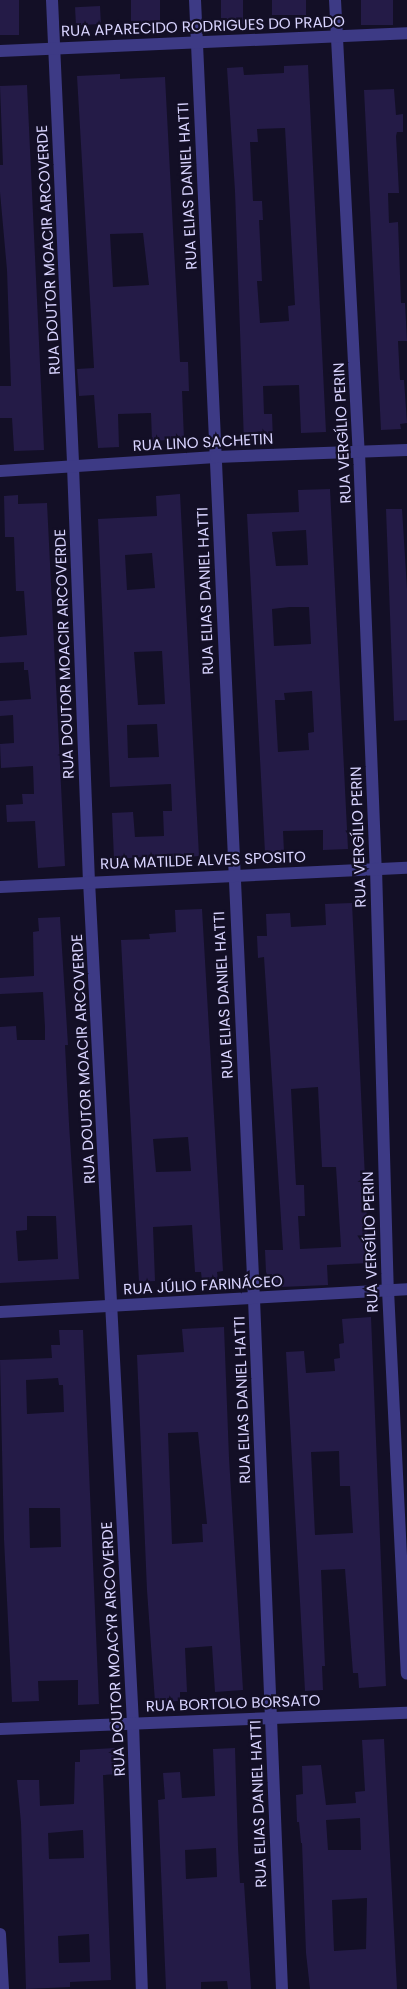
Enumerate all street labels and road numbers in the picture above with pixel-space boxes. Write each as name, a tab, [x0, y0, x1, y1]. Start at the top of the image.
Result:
street label: RUA APARECIDO RODRIGUES DO PRADO	[61, 12, 345, 40]
street label: RUA ELIAS DANIEL HATTI	[174, 102, 200, 270]
street label: RUA DOUTOR MOACIR ARCOVERDE	[32, 125, 64, 375]
street label: RUA VERGÍLIO PERIN	[329, 362, 355, 504]
street label: RUA LINO SACHETIN	[132, 429, 274, 455]
street label: RUA ELIAS DANIEL HATTI	[193, 507, 217, 675]
street label: RUA DOUTOR MOACIR ARCOVERDE	[51, 529, 77, 779]
street label: RUA VERGÍLIO PERIN	[347, 766, 369, 908]
street label: RUA MATILDE ALVES SPOSITO	[100, 847, 306, 873]
street label: RUA ELIAS DANIEL HATTI	[210, 911, 236, 1079]
street label: RUA DOUTOR MOACIR ARCOVERDE	[67, 934, 99, 1184]
street label: RUA VERGÍLIO PERIN	[359, 1171, 381, 1313]
street label: RUA JÚLIO FARINÁCEO	[123, 1272, 283, 1298]
street label: RUA ELIAS DANIEL HATTI	[230, 1316, 254, 1484]
street label: RUA DOUTOR MOACYR ARCOVERDE	[97, 1521, 129, 1777]
street label: RUA BORTOLO BORSATO	[145, 1691, 321, 1715]
street label: RUA ELIAS DANIEL HATTI	[246, 1720, 270, 1888]

